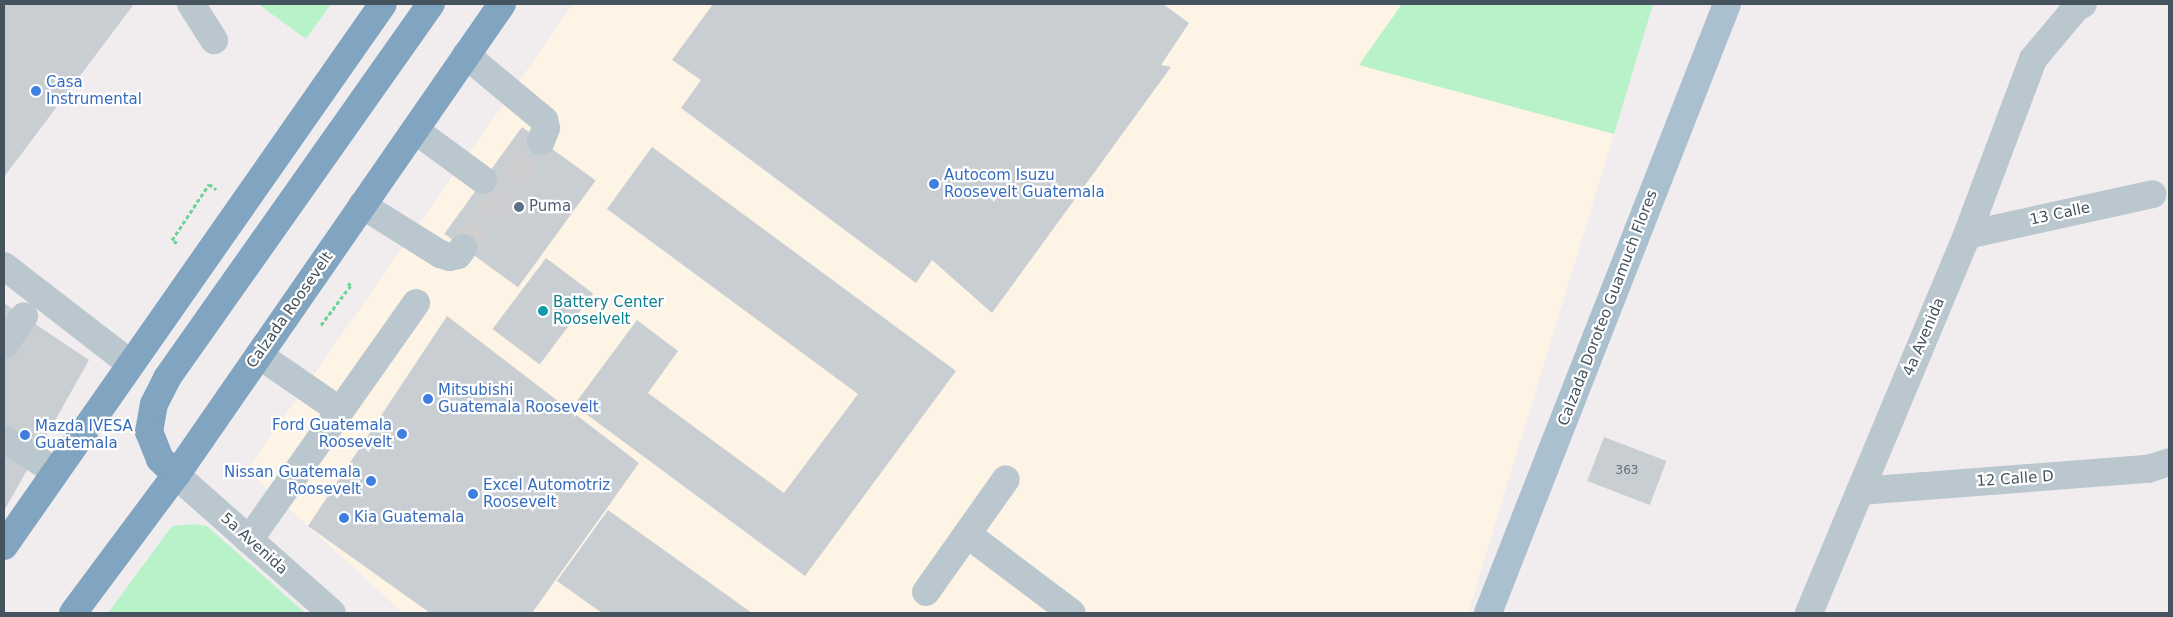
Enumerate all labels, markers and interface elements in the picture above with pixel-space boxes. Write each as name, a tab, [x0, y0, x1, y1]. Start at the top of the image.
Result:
place label: Casa Instrumental	[46, 73, 142, 108]
marker: Casa Instrumental	[30, 85, 42, 97]
place label: Autocom Isuzu Roosevelt Guatemala	[944, 166, 1105, 201]
marker: Autocom Isuzu Roosevelt Guatemala	[928, 178, 940, 190]
street label: Calzada Doroteo Guamuch Flores	[1555, 188, 1661, 428]
place label: Puma	[529, 198, 571, 216]
street label: 13 Calle	[2028, 199, 2092, 229]
marker: Puma	[513, 201, 525, 213]
street label: Calzada Roosevelt	[243, 248, 337, 372]
place label: Battery Center Rooselvelt	[553, 293, 664, 328]
street label: 4a Avenida	[1899, 295, 1949, 379]
marker: Battery Center Rooselvelt	[537, 305, 549, 317]
place label: Mitsubishi Guatemala Roosevelt	[438, 381, 599, 416]
marker: Mitsubishi Guatemala Roosevelt	[422, 393, 434, 405]
place label: Ford Guatemala Roosevelt	[272, 416, 392, 451]
place label: Mazda IVESA Guatemala	[35, 417, 133, 452]
marker: Ford Guatemala Roosevelt	[396, 428, 408, 440]
marker: Mazda IVESA Guatemala	[19, 429, 31, 441]
place label: Nissan Guatemala Roosevelt	[224, 463, 361, 498]
house number: 363	[1616, 464, 1638, 478]
street label: 12 Calle D	[1976, 467, 2054, 491]
marker: Nissan Guatemala Roosevelt	[365, 475, 377, 487]
place label: Excel Automotriz Roosevelt	[483, 476, 610, 511]
marker: Excel Automotriz Roosevelt	[467, 488, 479, 500]
street label: 5a Avenida	[217, 509, 291, 579]
place label: Kia Guatemala	[354, 509, 465, 527]
marker: Kia Guatemala	[338, 512, 350, 524]

